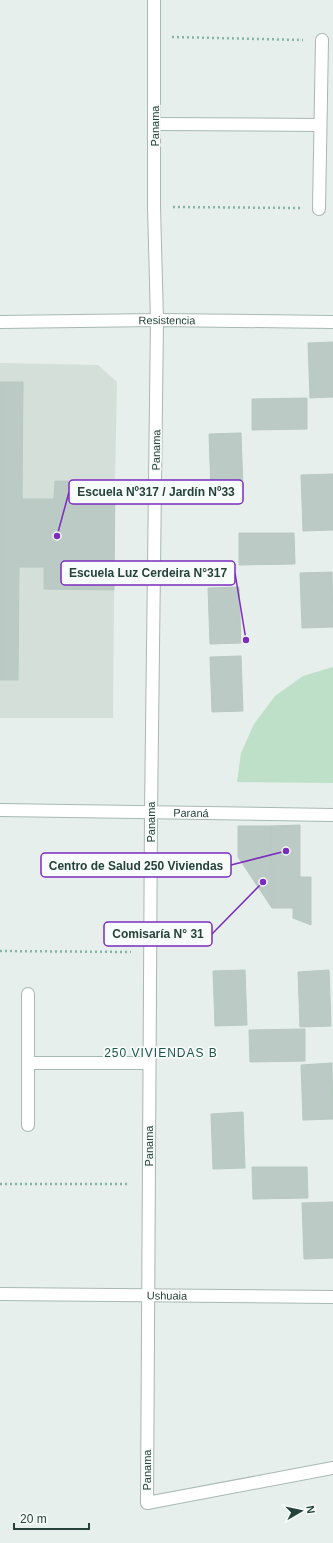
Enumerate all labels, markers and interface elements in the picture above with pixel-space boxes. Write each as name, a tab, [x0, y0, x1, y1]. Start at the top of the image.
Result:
street label: Panama	[149, 105, 161, 146]
street label: Resistencia	[138, 314, 196, 326]
street label: Panama	[150, 429, 162, 471]
callout: Escuela Nº317 / Jardín Nº33	[69, 480, 243, 504]
text: Escuela Nº317 / Jardín Nº33	[77, 485, 235, 499]
callout: Escuela Luz Cerdeira N°317	[61, 561, 235, 585]
text: Escuela Luz Cerdeira N°317	[69, 566, 227, 580]
street label: Panama	[145, 801, 157, 842]
street label: Paraná	[173, 807, 210, 819]
callout: Centro de Salud 250 Viviendas	[41, 853, 231, 877]
text: Centro de Salud 250 Viviendas	[49, 859, 224, 873]
callout: Comisaría N° 31	[104, 922, 212, 946]
text: Comisaría N° 31	[112, 927, 204, 941]
district label: 250 VIVIENDAS B	[104, 1046, 218, 1060]
street label: Panama	[143, 1125, 155, 1166]
street label: Ushuaia	[147, 1289, 188, 1302]
street label: Panama	[141, 1449, 153, 1490]
north arrow	[281, 1491, 321, 1531]
scale bar	[14, 1505, 89, 1531]
text: N	[304, 1505, 317, 1514]
text: 20 m	[20, 1512, 47, 1526]

